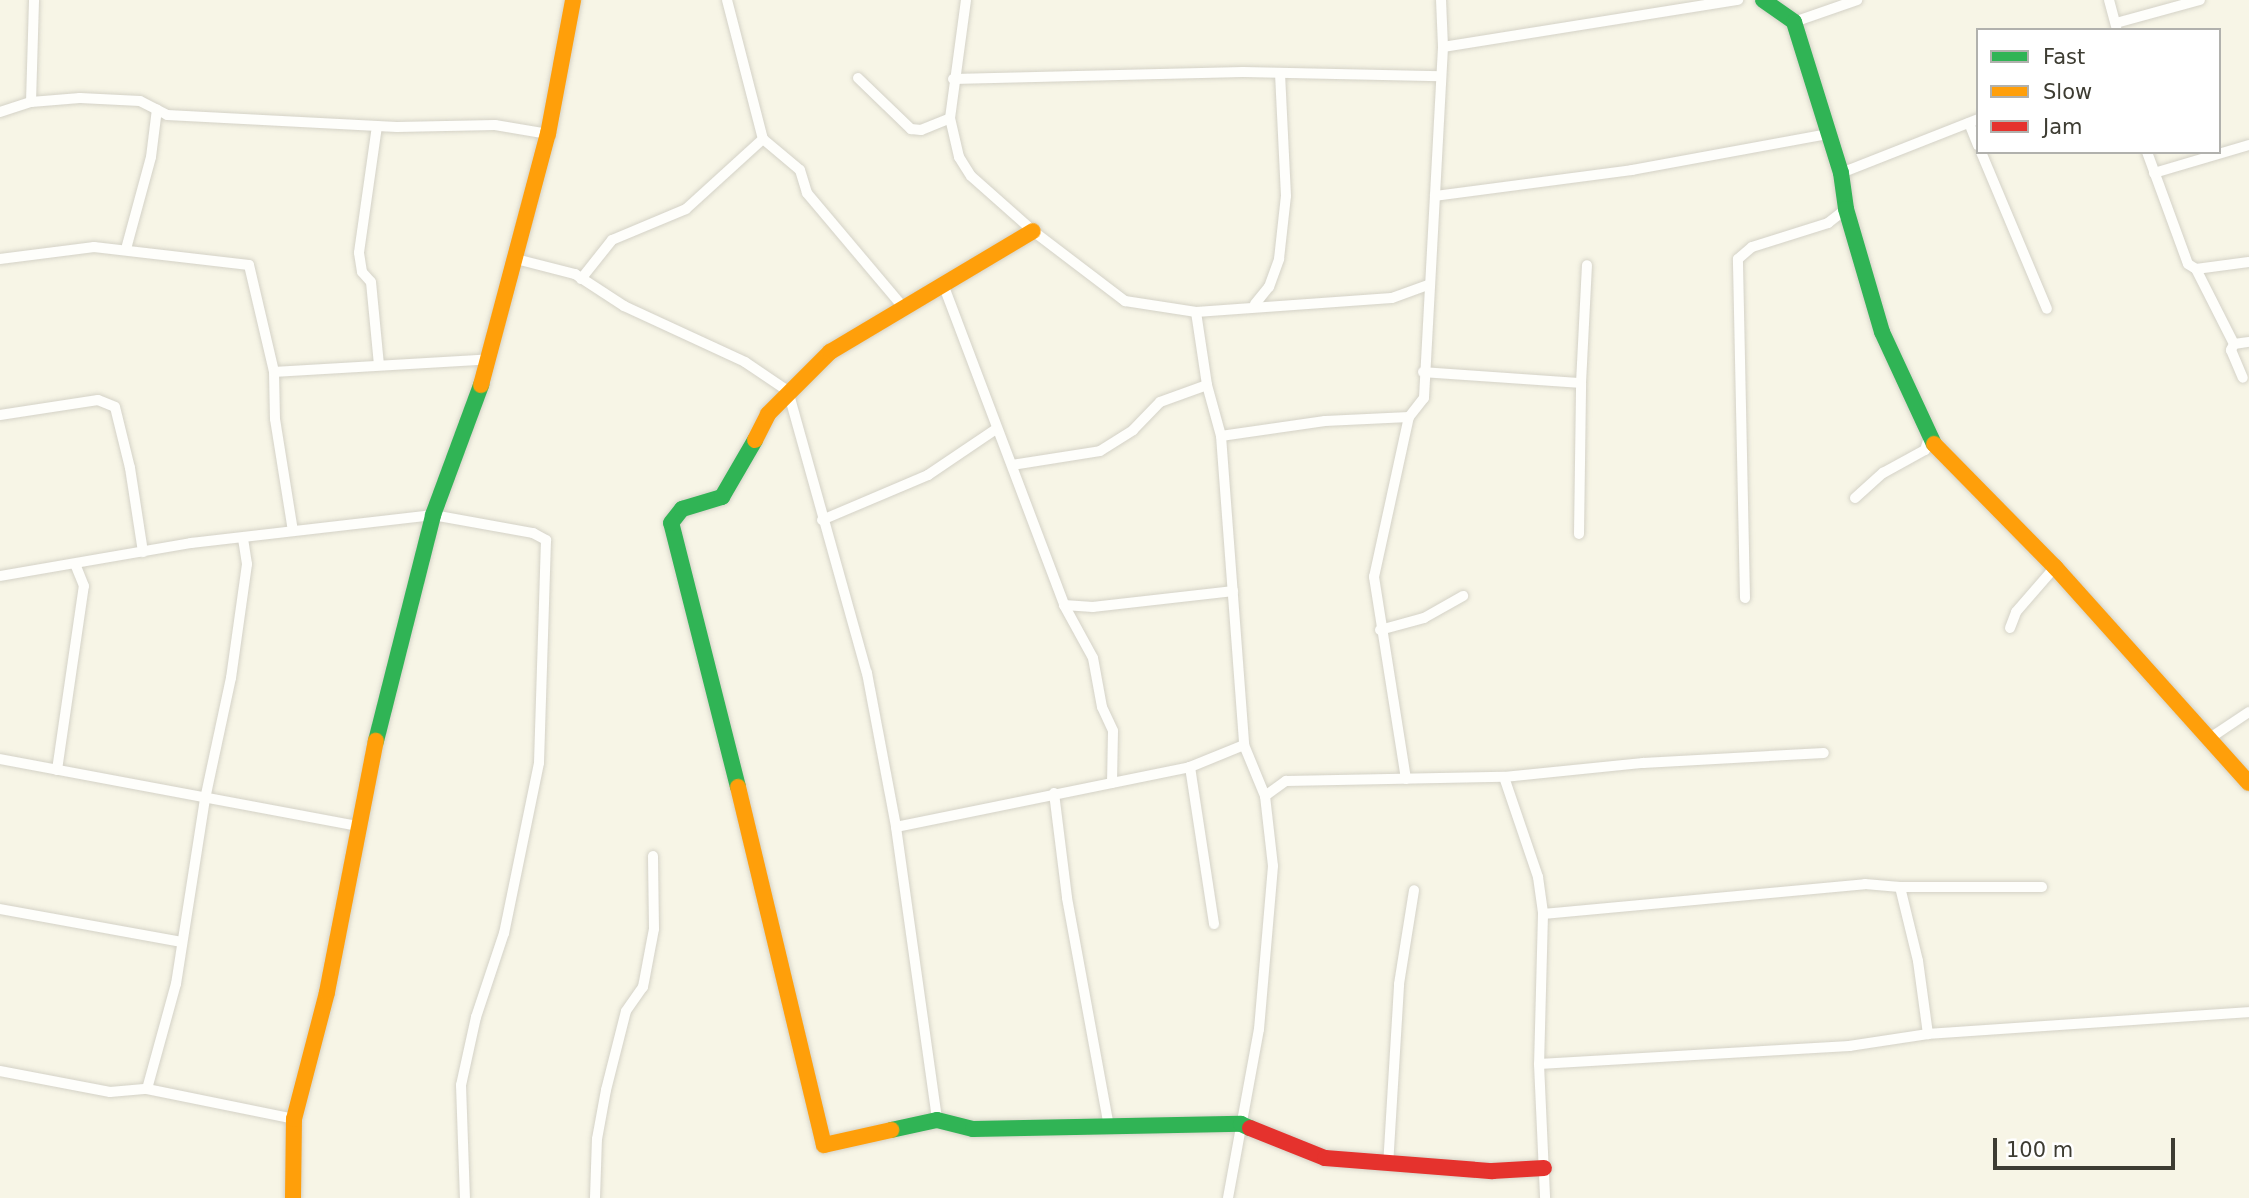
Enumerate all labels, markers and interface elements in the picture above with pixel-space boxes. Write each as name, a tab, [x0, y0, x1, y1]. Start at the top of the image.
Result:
legend	[1976, 28, 2221, 154]
text: Fast	[2043, 45, 2085, 69]
text: Slow	[2043, 80, 2092, 104]
text: Jam	[2043, 115, 2083, 139]
scale bar	[1997, 1124, 2179, 1168]
text: 100 m	[2006, 1138, 2073, 1162]

